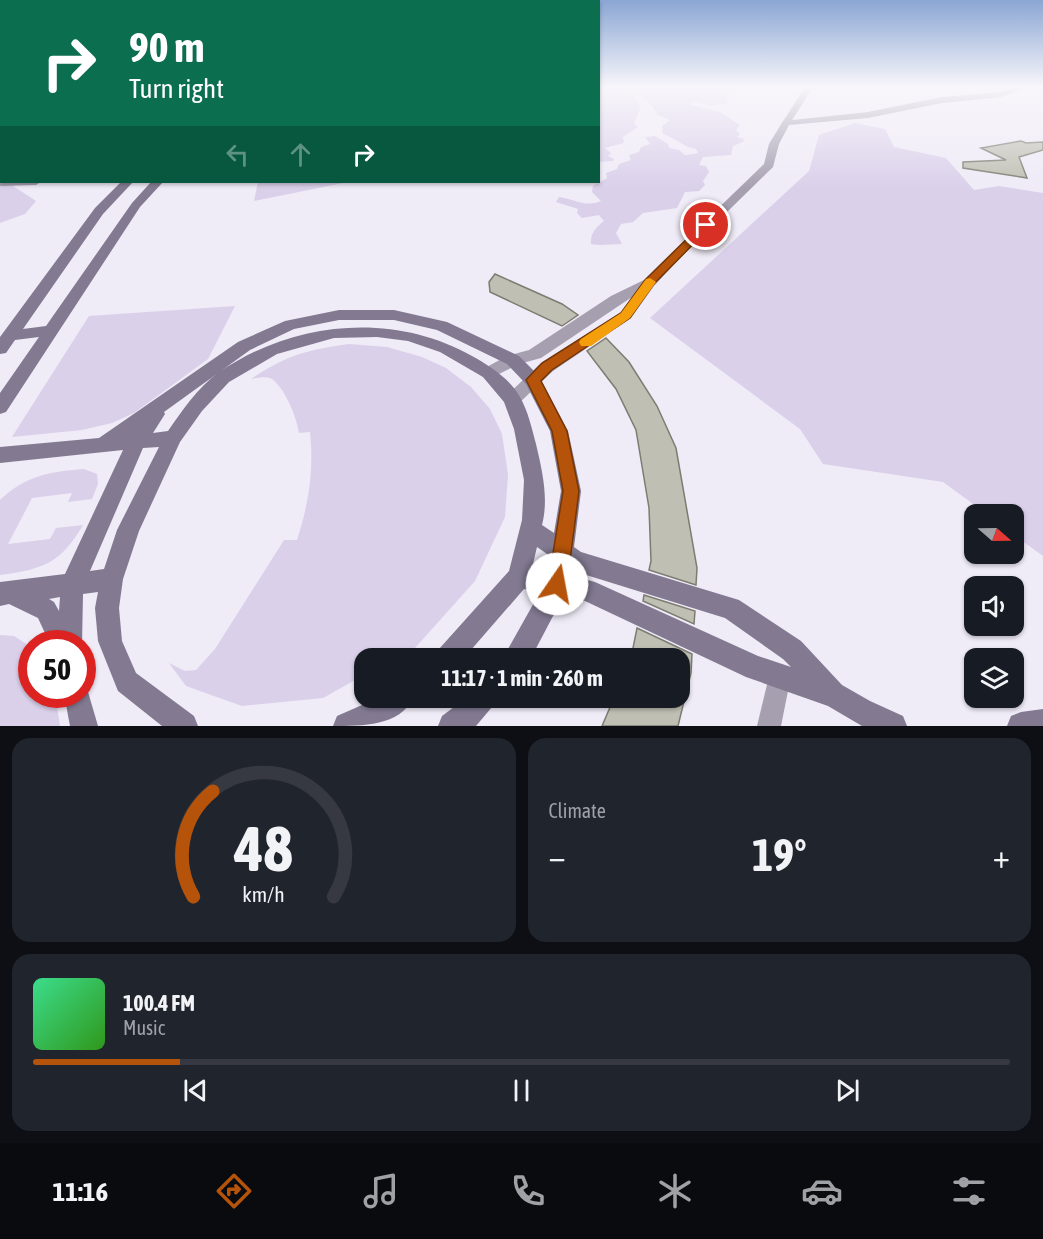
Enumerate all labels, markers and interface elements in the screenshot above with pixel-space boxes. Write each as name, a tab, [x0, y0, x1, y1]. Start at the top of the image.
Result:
text: 90 m	[129, 23, 204, 71]
icon: right	[30, 24, 108, 102]
text: Turn right	[129, 73, 224, 104]
icon: left	[221, 138, 254, 171]
icon: ahead	[284, 138, 317, 171]
icon: right	[347, 138, 380, 171]
pin	[680, 199, 731, 250]
icon: arrive	[689, 208, 722, 241]
north arrow	[964, 504, 1024, 564]
map controls	[964, 504, 1024, 708]
position arrow	[525, 552, 589, 616]
button: sound	[964, 576, 1024, 636]
speed limit sign: 50	[18, 630, 96, 708]
button: layers	[964, 648, 1024, 708]
text: 11:17 · 1 min · 260 m	[441, 665, 603, 691]
text: Climate	[549, 799, 606, 822]
text: 48	[233, 813, 293, 884]
text: 19°	[752, 829, 807, 881]
text: −	[549, 837, 566, 875]
text: +	[993, 837, 1010, 875]
text: km/h	[242, 882, 285, 907]
text: 100.4 FM	[123, 990, 195, 1016]
text: Music	[123, 1016, 165, 1039]
icon: previous	[179, 1074, 212, 1107]
icon: pause	[505, 1074, 538, 1107]
icon: next	[831, 1074, 864, 1107]
icon: directions	[213, 1170, 255, 1212]
icon: music	[360, 1170, 402, 1212]
icon: phone	[507, 1170, 549, 1212]
icon: climate	[654, 1170, 696, 1212]
icon: car	[801, 1170, 843, 1212]
icon: filters	[948, 1170, 990, 1212]
text: 11:16	[53, 1176, 108, 1207]

